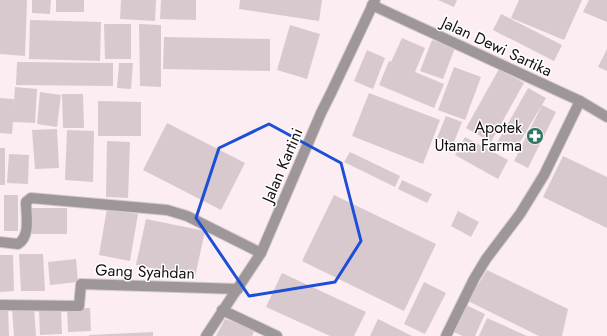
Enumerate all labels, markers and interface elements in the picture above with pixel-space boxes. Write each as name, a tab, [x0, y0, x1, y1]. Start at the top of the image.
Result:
street label: Jalan Dewi Sartika	[436, 10, 556, 82]
place label: Apotek Utama Farma	[435, 116, 523, 157]
street label: Jalan Kartini	[256, 124, 308, 208]
pharmacy icon: Apotek Utama Farma	[525, 126, 545, 146]
street label: Gang Syahdan	[95, 258, 195, 285]

